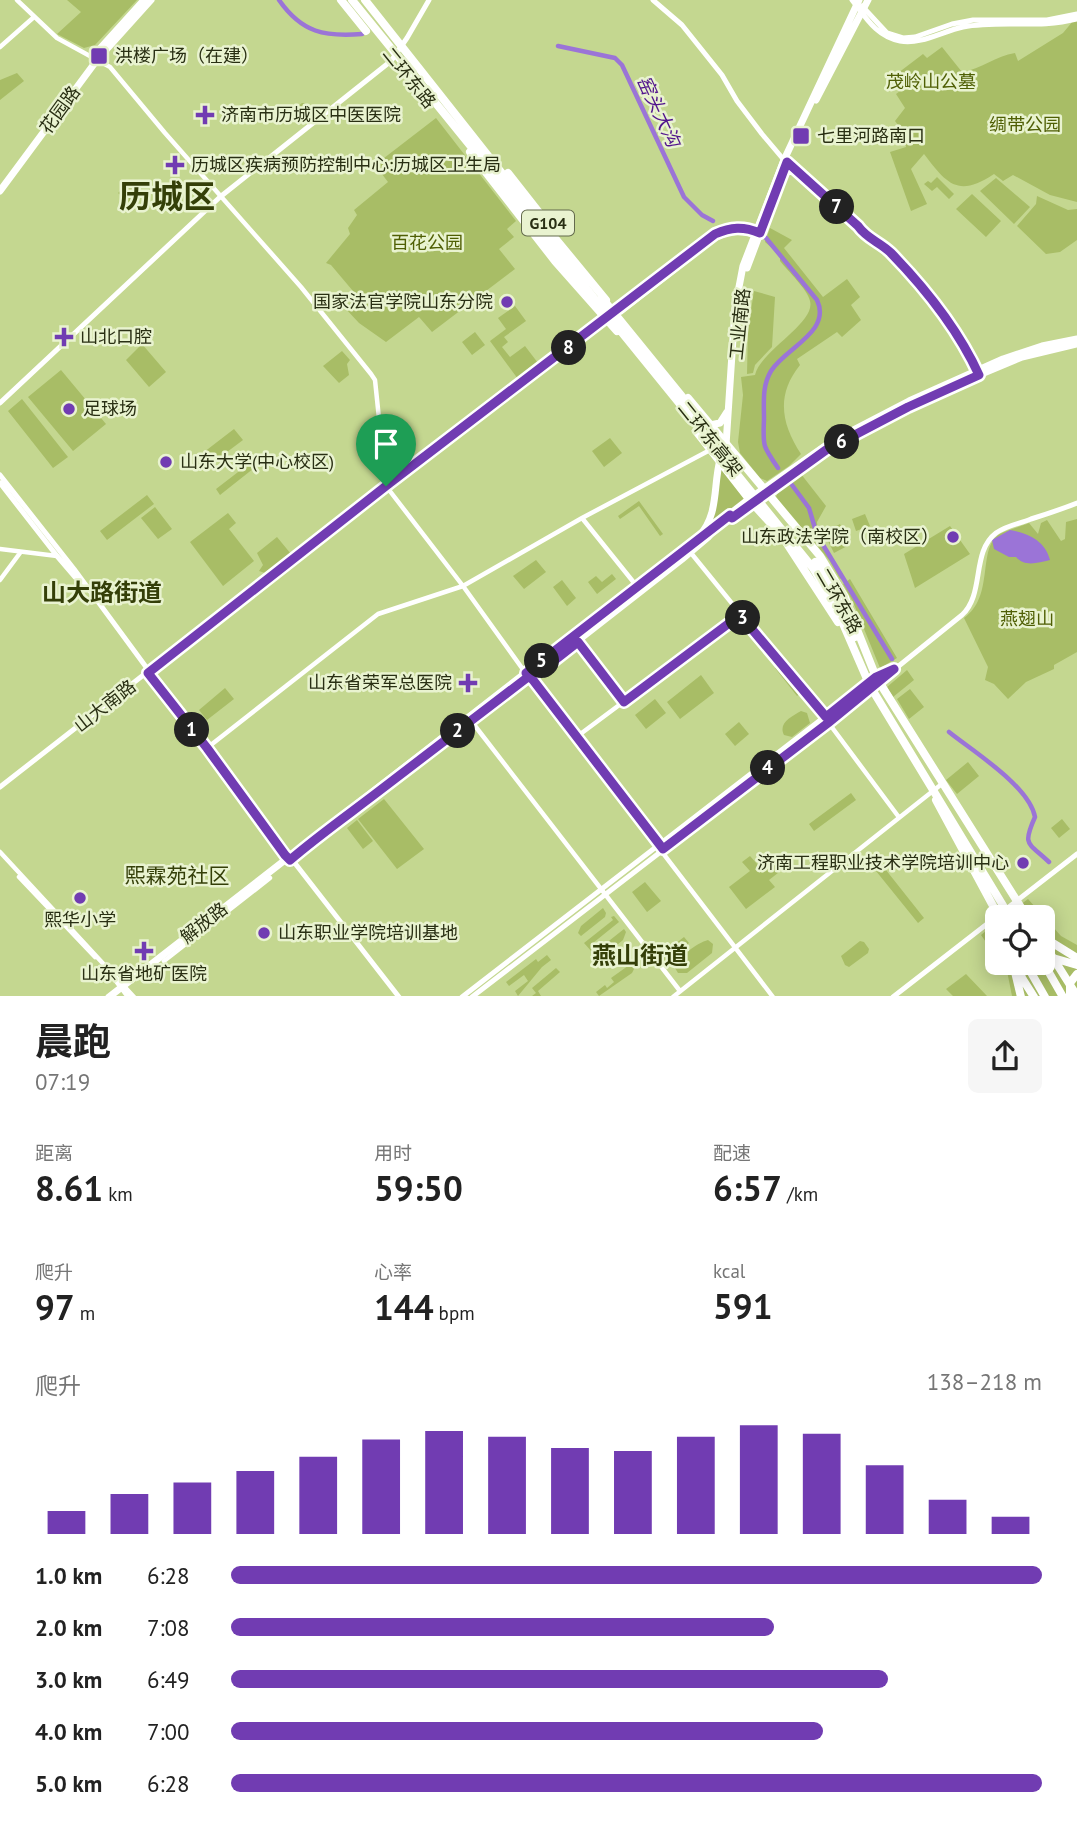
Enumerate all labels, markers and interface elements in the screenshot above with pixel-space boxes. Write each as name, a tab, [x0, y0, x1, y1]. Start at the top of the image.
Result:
street label: 二环东路	[378, 42, 441, 113]
place label: 洪楼广场（在建）	[115, 44, 259, 67]
marker: 洪楼广场（在建）	[89, 46, 109, 66]
park label: 茂岭山公墓	[886, 70, 976, 93]
water label: 窑头大沟	[632, 71, 687, 152]
street label: 花园路	[34, 81, 85, 138]
place label: 济南市历城区中医医院	[221, 103, 401, 126]
marker: 济南市历城区中医医院	[195, 105, 215, 125]
park label: 绸带公园	[989, 113, 1061, 136]
place label: 七里河路南口	[817, 124, 925, 147]
marker: 七里河路南口	[791, 126, 811, 146]
place label: 历城区疾病预防控制中心:历城区卫生局	[191, 153, 501, 176]
marker: 历城区疾病预防控制中心:历城区卫生局	[165, 155, 185, 175]
district label: 历城区	[119, 175, 215, 217]
pin: 7	[820, 190, 854, 224]
text: 7	[831, 194, 842, 218]
road number: G104	[522, 210, 574, 236]
park label: 百花公园	[391, 231, 463, 254]
street label: 工业南路	[724, 287, 755, 361]
place label: 国家法官学院山东分院	[313, 290, 493, 313]
marker: 国家法官学院山东分院	[499, 294, 515, 310]
place label: 山北口腔	[80, 325, 152, 348]
marker: 山北口腔	[54, 327, 74, 347]
pin: 8	[552, 330, 586, 366]
text: 8	[563, 335, 574, 359]
street label: 二环东高架	[673, 396, 748, 481]
place label: 足球场	[83, 397, 137, 420]
marker: 足球场	[61, 401, 77, 417]
pin	[356, 414, 416, 486]
pin: 6	[824, 424, 860, 460]
icon: arrive	[367, 425, 405, 463]
text: 6	[836, 429, 847, 453]
place label: 山东大学(中心校区)	[180, 450, 334, 473]
marker: 山东大学(中心校区)	[158, 454, 174, 470]
place label: 山东政法学院（南校区）	[741, 525, 939, 548]
marker: 山东政法学院（南校区）	[945, 529, 961, 545]
street label: 二环东路	[811, 564, 867, 638]
district label: 山大路街道	[42, 577, 162, 608]
pin: 3	[726, 600, 760, 636]
text: 3	[737, 605, 748, 629]
park label: 燕翅山	[1000, 607, 1054, 630]
pin: 5	[524, 644, 560, 678]
text: 5	[536, 648, 547, 672]
place label: 山东省荣军总医院	[308, 671, 452, 694]
marker: 山东省荣军总医院	[458, 673, 478, 693]
street label: 山大南路	[69, 674, 140, 737]
pin: 1	[174, 712, 210, 748]
pin: 2	[440, 714, 476, 748]
text: 1	[186, 717, 197, 741]
text: 2	[452, 718, 463, 742]
pin: 4	[750, 750, 786, 786]
text: 4	[762, 755, 773, 779]
place label: 济南工程职业技术学院培训中心	[757, 851, 1009, 874]
marker: 济南工程职业技术学院培训中心	[1015, 855, 1031, 871]
district label: 熙霖苑社区	[125, 862, 230, 889]
marker: 熙华小学	[72, 890, 88, 906]
street label: 解放路	[175, 897, 232, 948]
map controls	[985, 905, 1055, 975]
button: locate	[985, 905, 1055, 975]
place label: 熙华小学	[44, 908, 116, 931]
place label: 山东职业学院培训基地	[278, 921, 458, 944]
marker: 山东职业学院培训基地	[256, 925, 272, 941]
district label: 燕山街道	[592, 940, 688, 971]
marker: 山东省地矿医院	[134, 941, 154, 961]
place label: 山东省地矿医院	[81, 962, 207, 985]
text: 晨跑	[35, 1016, 111, 1065]
button: share	[968, 1019, 1042, 1093]
text: 07:19	[35, 1067, 90, 1096]
text: 距离	[35, 1141, 73, 1165]
text: 用时	[374, 1141, 412, 1165]
text: 配速	[713, 1141, 751, 1165]
text: 8.61	[35, 1165, 103, 1211]
text: 59:50	[374, 1165, 463, 1211]
text: 6:57	[713, 1165, 782, 1211]
text: km	[103, 1182, 133, 1206]
text: /km	[782, 1182, 818, 1206]
text: kcal	[713, 1259, 745, 1283]
text: 爬升	[35, 1260, 73, 1284]
text: 心率	[374, 1260, 412, 1284]
text: 591	[713, 1283, 773, 1329]
text: 97	[35, 1284, 75, 1330]
text: 144	[374, 1284, 434, 1330]
text: m	[75, 1301, 95, 1325]
text: bpm	[434, 1301, 475, 1325]
text: 138–218 m	[927, 1367, 1042, 1396]
text: 爬升	[35, 1371, 81, 1400]
text: 1.0 km	[35, 1561, 102, 1590]
text: 6:28	[147, 1561, 190, 1590]
text: 2.0 km	[35, 1613, 102, 1642]
text: 7:08	[147, 1613, 190, 1642]
text: 3.0 km	[35, 1665, 102, 1694]
text: 6:49	[147, 1665, 190, 1694]
text: 4.0 km	[35, 1717, 102, 1746]
text: 7:00	[147, 1717, 190, 1746]
text: 5.0 km	[35, 1769, 102, 1798]
text: 6:28	[147, 1769, 190, 1798]

